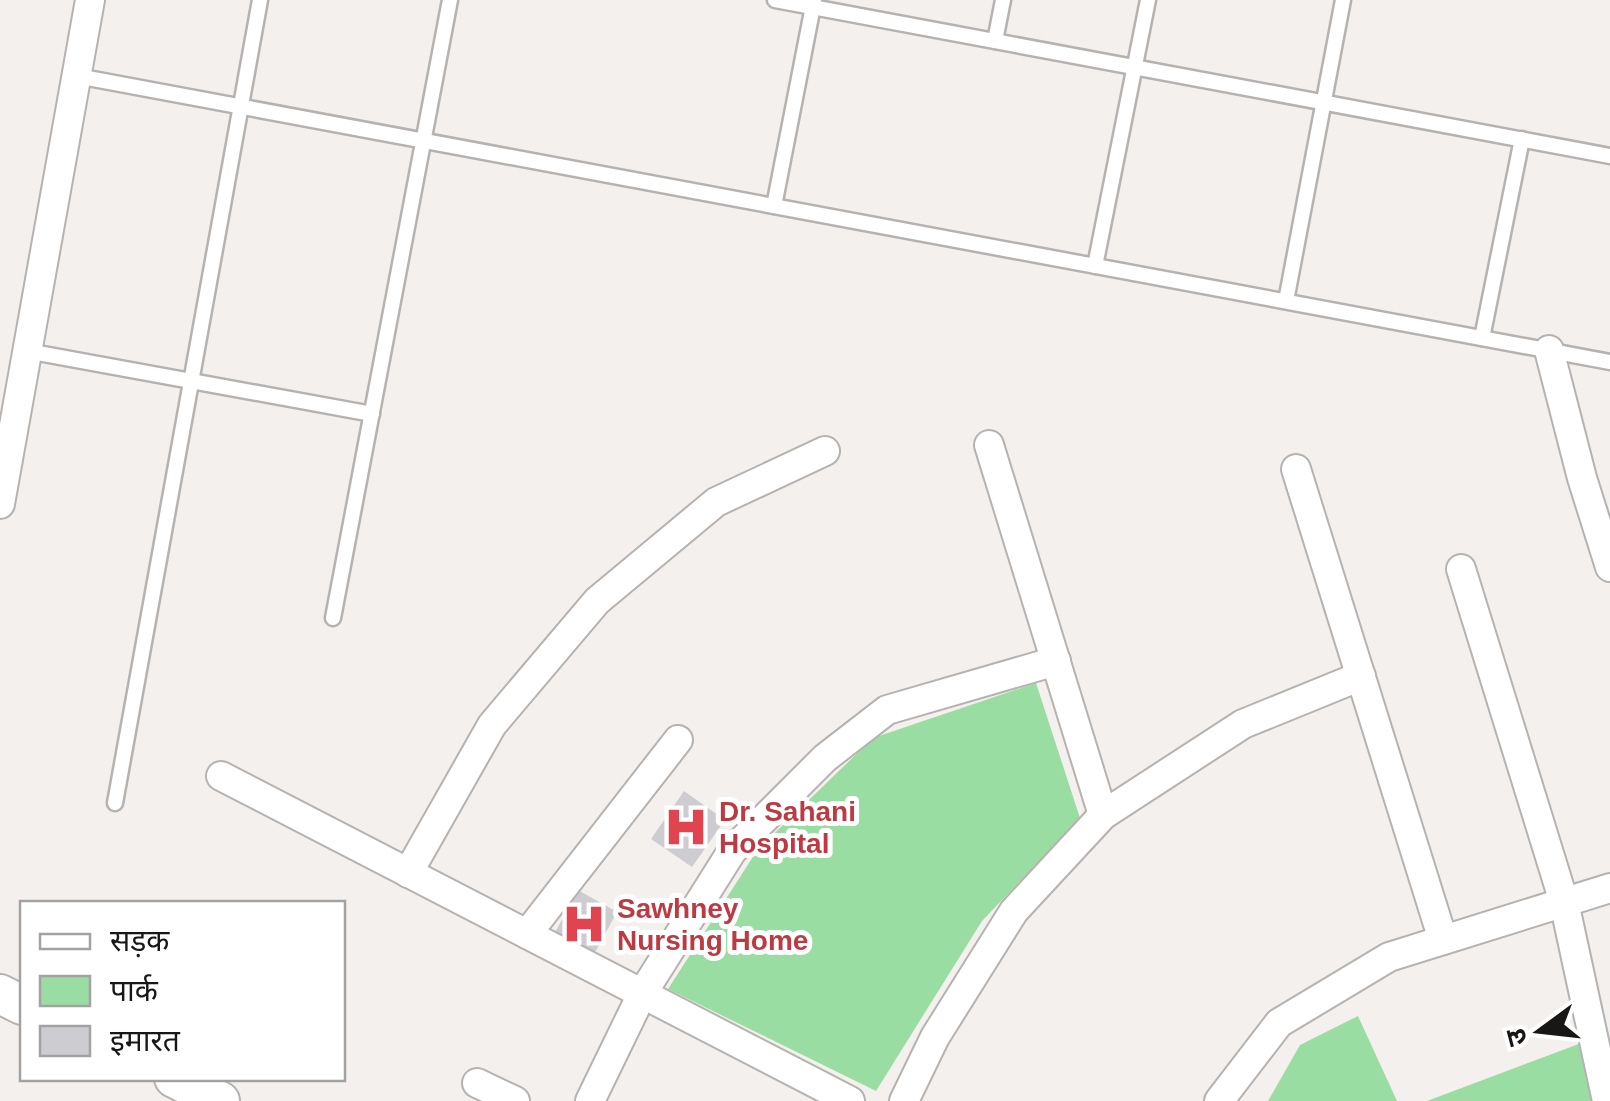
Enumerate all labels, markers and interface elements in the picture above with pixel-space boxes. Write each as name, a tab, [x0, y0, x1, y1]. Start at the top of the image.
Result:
place label: Dr. Sahani Hospital	[719, 796, 856, 859]
hospital icon: Dr. Sahani Hospital	[662, 803, 710, 851]
place label: Sawhney Nursing Home	[617, 893, 808, 956]
hospital icon: Sawhney Nursing Home	[560, 900, 608, 948]
legend	[20, 901, 345, 1081]
text: सड़क	[110, 924, 170, 958]
text: पार्क	[110, 974, 159, 1007]
north arrow	[1490, 981, 1590, 1081]
text: इमारत	[110, 1024, 181, 1057]
text: उ	[1499, 1025, 1533, 1049]

